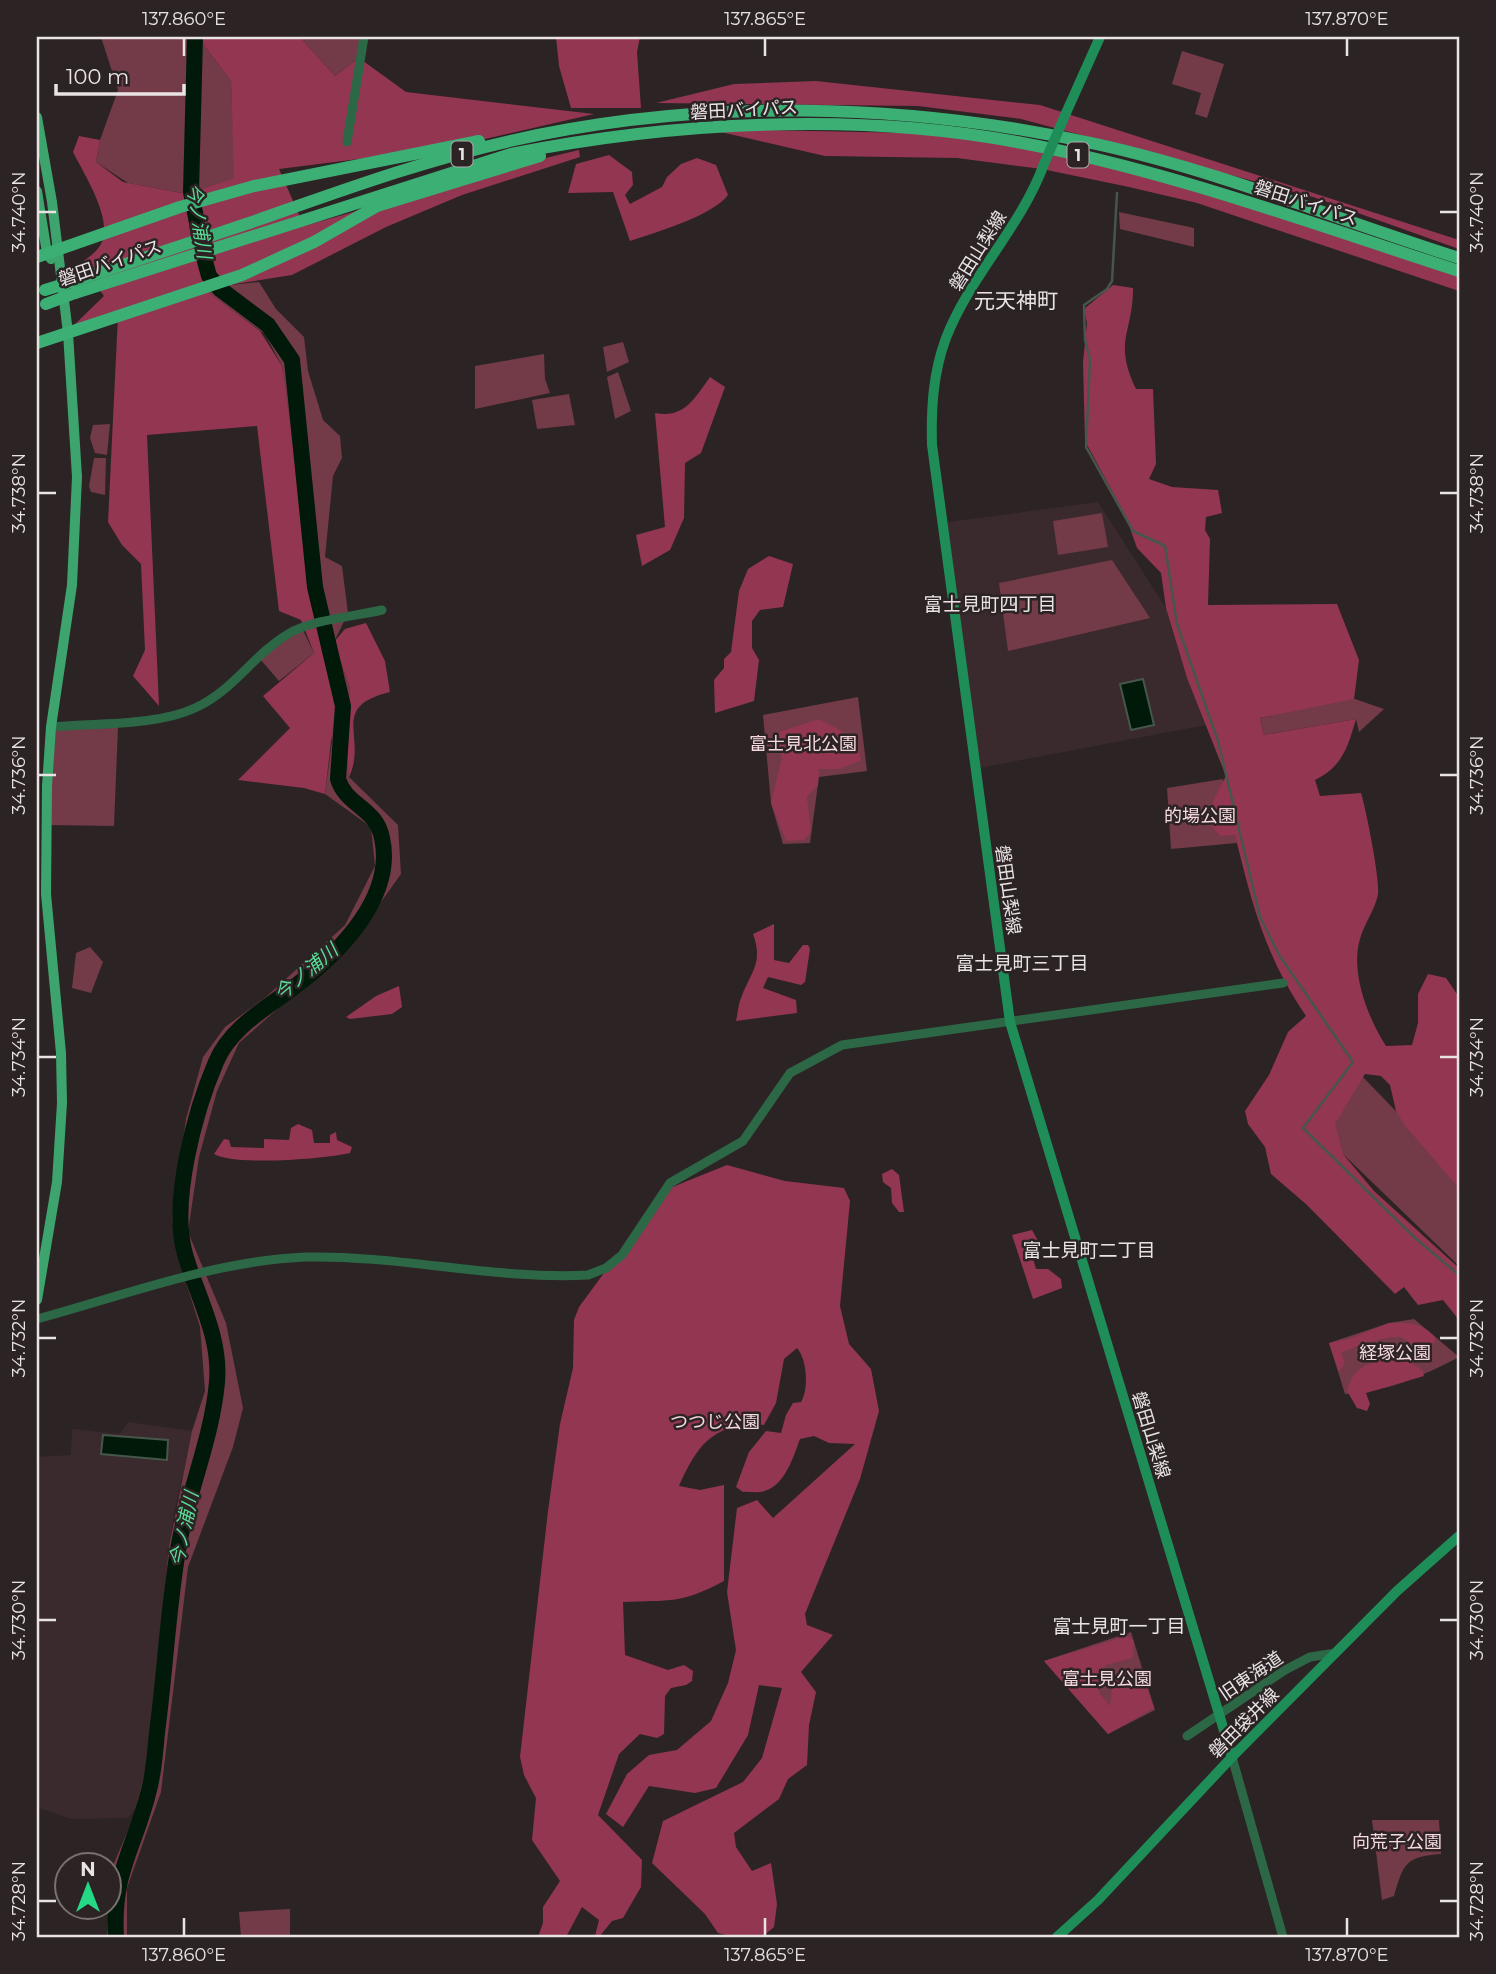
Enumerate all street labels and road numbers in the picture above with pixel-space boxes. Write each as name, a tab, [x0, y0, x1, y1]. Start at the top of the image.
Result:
street label: 磐田バイパス	[690, 96, 798, 124]
road number: 1	[452, 142, 472, 166]
road number: 1	[1068, 142, 1088, 168]
street label: 磐田バイパス	[1251, 176, 1361, 230]
street label: 磐田山梨線	[945, 207, 1011, 295]
street label: 磐田バイパス	[56, 235, 164, 291]
street label: 磐田山梨線	[991, 844, 1025, 936]
street label: 磐田山梨線	[1127, 1389, 1175, 1481]
street label: 旧東海道	[1215, 1647, 1287, 1705]
street label: 磐田袋井線	[1204, 1683, 1284, 1763]

